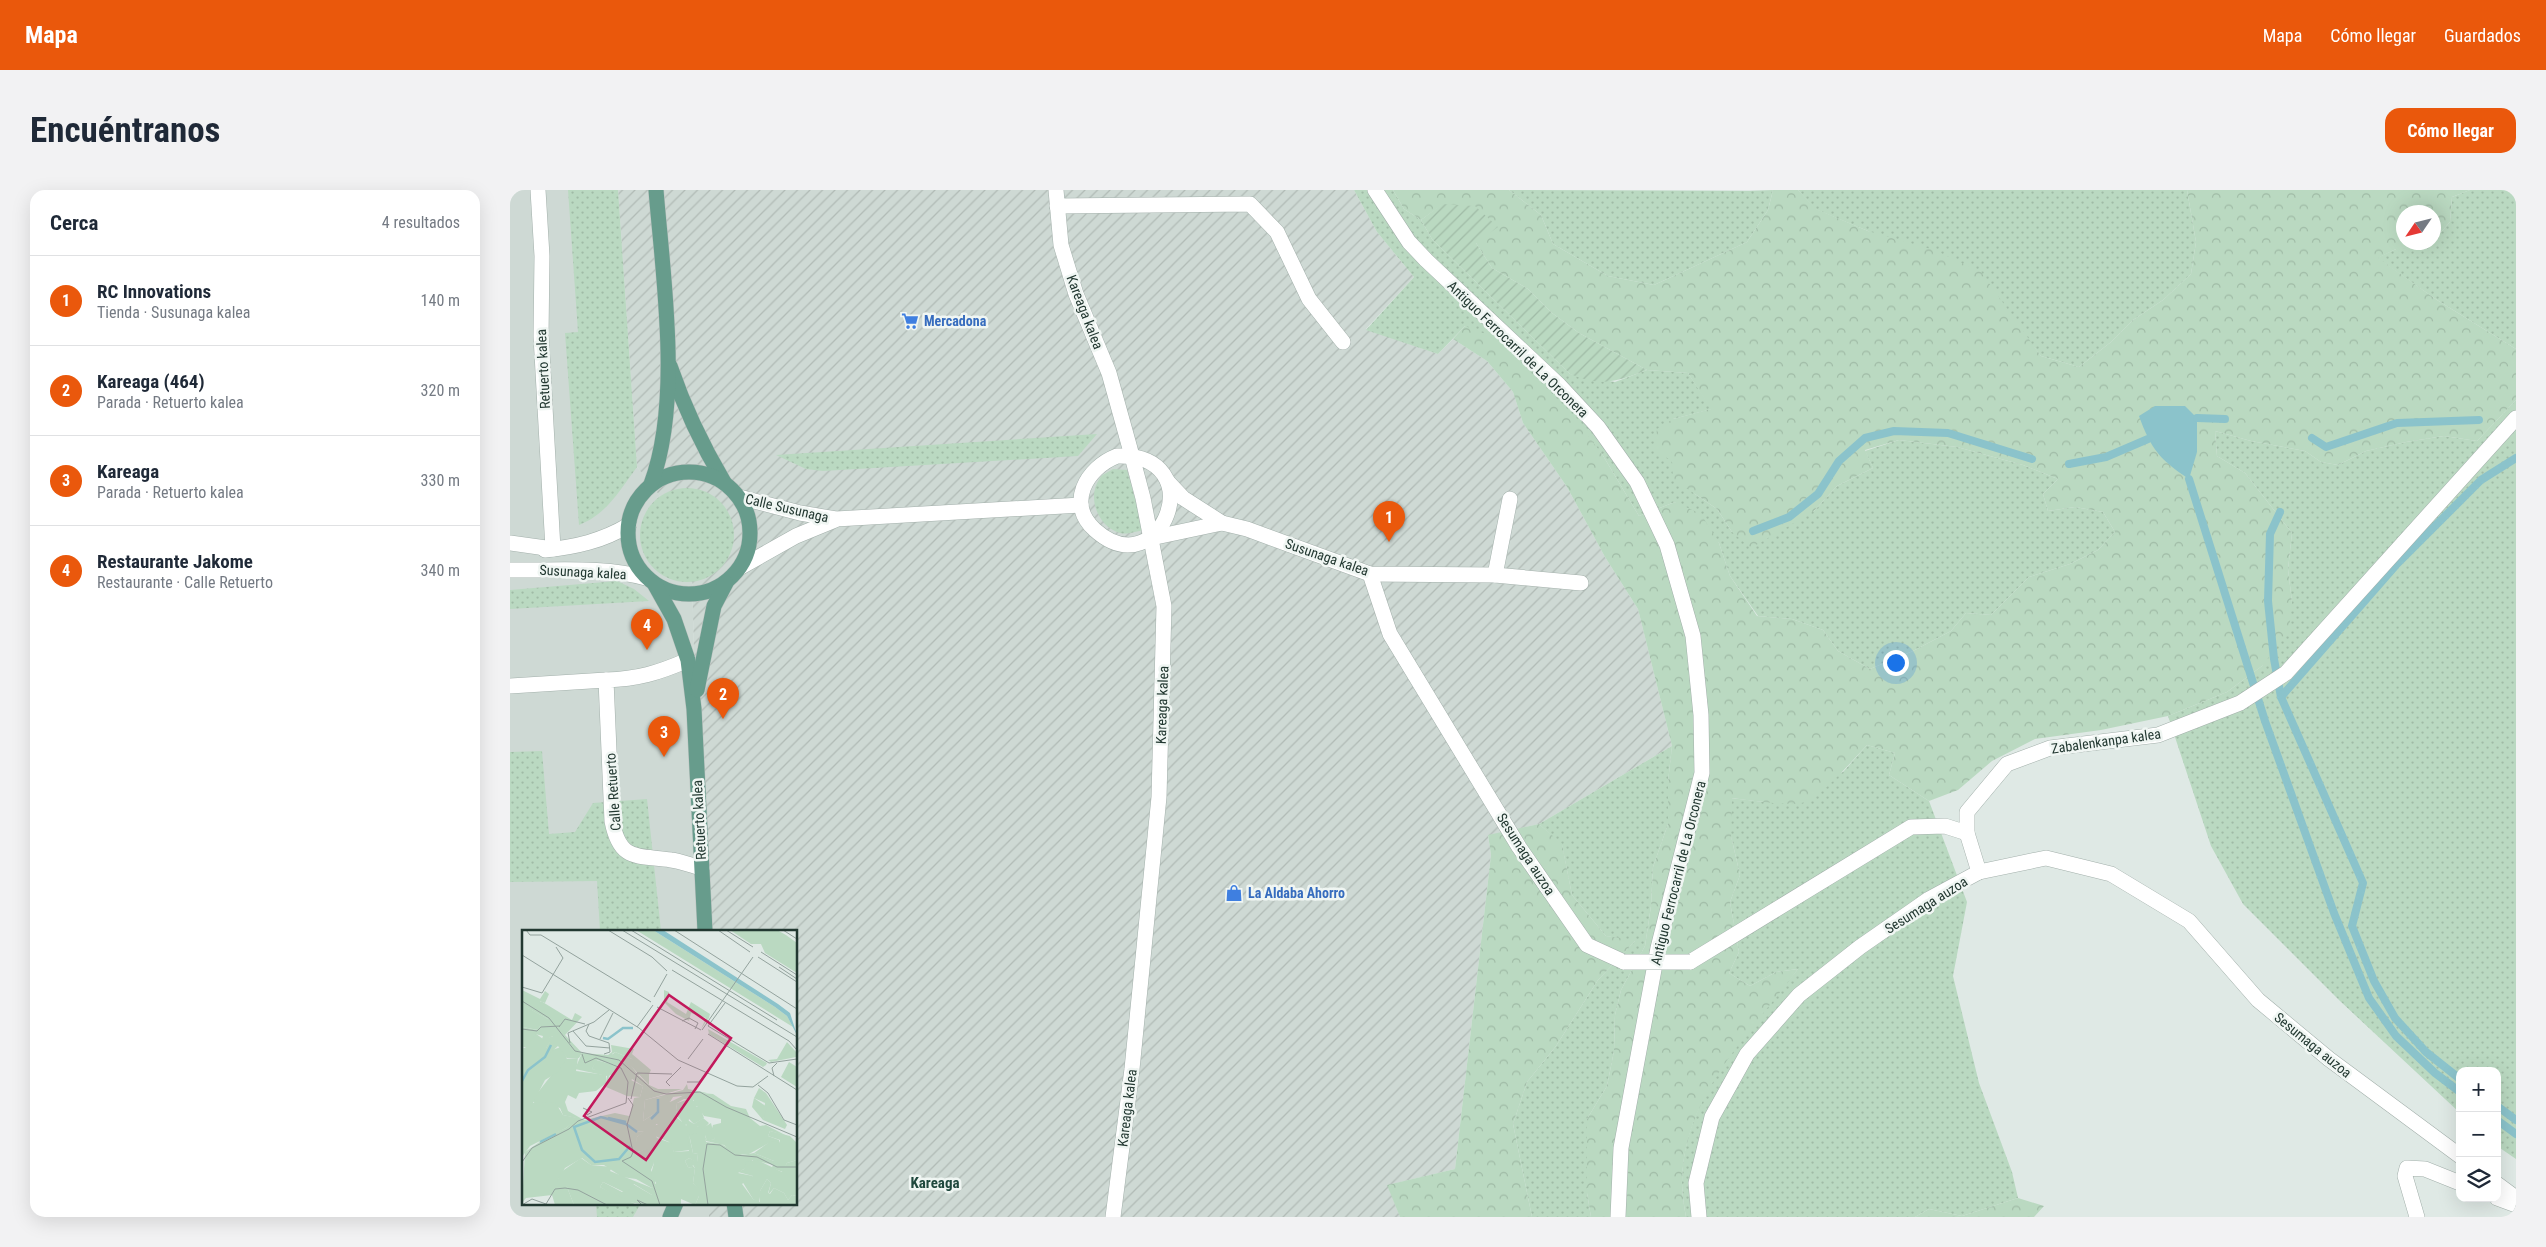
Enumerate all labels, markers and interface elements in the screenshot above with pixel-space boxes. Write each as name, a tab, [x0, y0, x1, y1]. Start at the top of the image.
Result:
text: Mapa	[25, 21, 78, 49]
text: Mapa	[2263, 25, 2302, 46]
text: Cómo llegar	[2330, 25, 2416, 46]
text: Guardados	[2444, 25, 2521, 46]
button: Cómo llegar	[2385, 108, 2516, 153]
text: Encuéntranos	[30, 110, 221, 151]
north arrow	[2396, 205, 2441, 250]
text: Cerca	[50, 211, 98, 235]
text: 4 resultados	[382, 213, 460, 232]
street label: Kareaga kalea	[1064, 273, 1106, 351]
street label: Antiguo Ferrocarril de La Orconera	[1444, 277, 1592, 421]
text: RC Innovations	[97, 280, 211, 303]
text: 1	[62, 291, 70, 310]
text: 140 m	[421, 291, 460, 310]
text: Tienda · Susunaga kalea	[97, 303, 251, 322]
supermarket icon: Mercadona	[900, 311, 920, 331]
place label: Mercadona	[924, 313, 987, 329]
street label: Retuerto kalea	[533, 329, 553, 409]
text: Kareaga (464)	[97, 370, 205, 393]
text: 2	[62, 381, 70, 400]
text: 320 m	[421, 381, 460, 400]
text: Parada · Retuerto kalea	[97, 393, 244, 412]
text: Kareaga	[97, 460, 159, 483]
text: 3	[62, 471, 70, 490]
text: 330 m	[421, 471, 460, 490]
text: Parada · Retuerto kalea	[97, 483, 244, 502]
street label: Calle Susunaga	[744, 491, 830, 525]
pin: 1	[1373, 501, 1405, 542]
street label: Susunaga kalea	[1283, 535, 1371, 579]
text: Restaurante Jakome	[97, 550, 253, 573]
text: 4	[62, 561, 70, 580]
text: 340 m	[421, 561, 460, 580]
street label: Susunaga kalea	[539, 562, 627, 582]
text: Restaurante · Calle Retuerto	[97, 573, 273, 592]
pin: 4	[631, 609, 663, 650]
your location	[1883, 650, 1909, 676]
street label: Kareaga kalea	[1153, 666, 1171, 744]
pin: 2	[707, 678, 739, 719]
pin: 3	[648, 716, 680, 757]
street label: Zabalenkanpa kalea	[2050, 725, 2162, 757]
street label: Calle Retuerto	[602, 753, 624, 831]
street label: Antiguo Ferrocarril de La Orconera	[1647, 779, 1709, 967]
street label: Retuerto kalea	[689, 780, 709, 860]
street label: Sesumaga auzoa	[1494, 810, 1558, 898]
street label: Sesumaga auzoa	[1882, 873, 1970, 937]
shop icon: La Aldaba Ahorro	[1224, 883, 1244, 903]
place label: La Aldaba Ahorro	[1248, 885, 1345, 901]
inset map	[522, 930, 798, 1204]
street label: Sesumaga auzoa	[2271, 1009, 2355, 1081]
map controls	[2456, 1067, 2501, 1202]
button: +	[2456, 1067, 2501, 1112]
street label: Kareaga kalea	[1114, 1068, 1140, 1148]
button: −	[2456, 1112, 2501, 1157]
button: layers	[2456, 1157, 2501, 1202]
district label: Kareaga	[910, 1174, 960, 1192]

